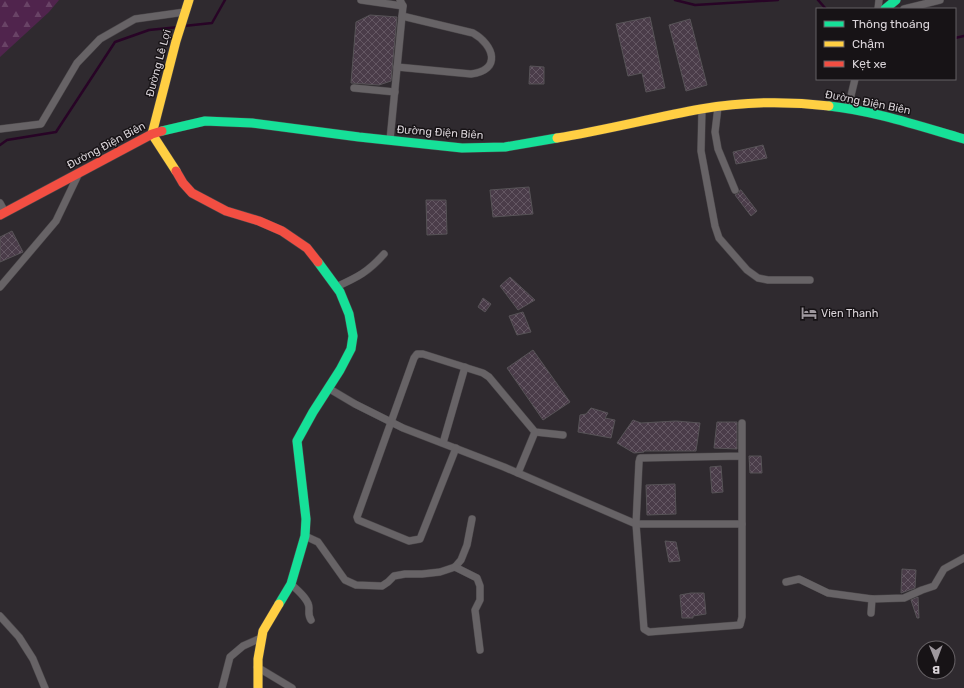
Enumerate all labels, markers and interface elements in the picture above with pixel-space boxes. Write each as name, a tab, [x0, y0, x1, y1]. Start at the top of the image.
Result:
legend	[816, 8, 956, 80]
text: Thông thoáng	[852, 17, 930, 31]
street label: Đường Lê Lợi	[143, 28, 174, 98]
text: Chậm	[852, 37, 885, 51]
text: Kẹt xe	[852, 57, 887, 71]
street label: Đường Điện Biên	[824, 88, 912, 117]
street label: Đường Điện Biên	[65, 119, 148, 172]
street label: Đường Điện Biên	[396, 123, 484, 142]
hotel icon: Vien Thanh	[800, 304, 818, 322]
place label: Vien Thanh	[821, 307, 878, 320]
north arrow	[916, 640, 956, 680]
text: B	[932, 663, 940, 676]

